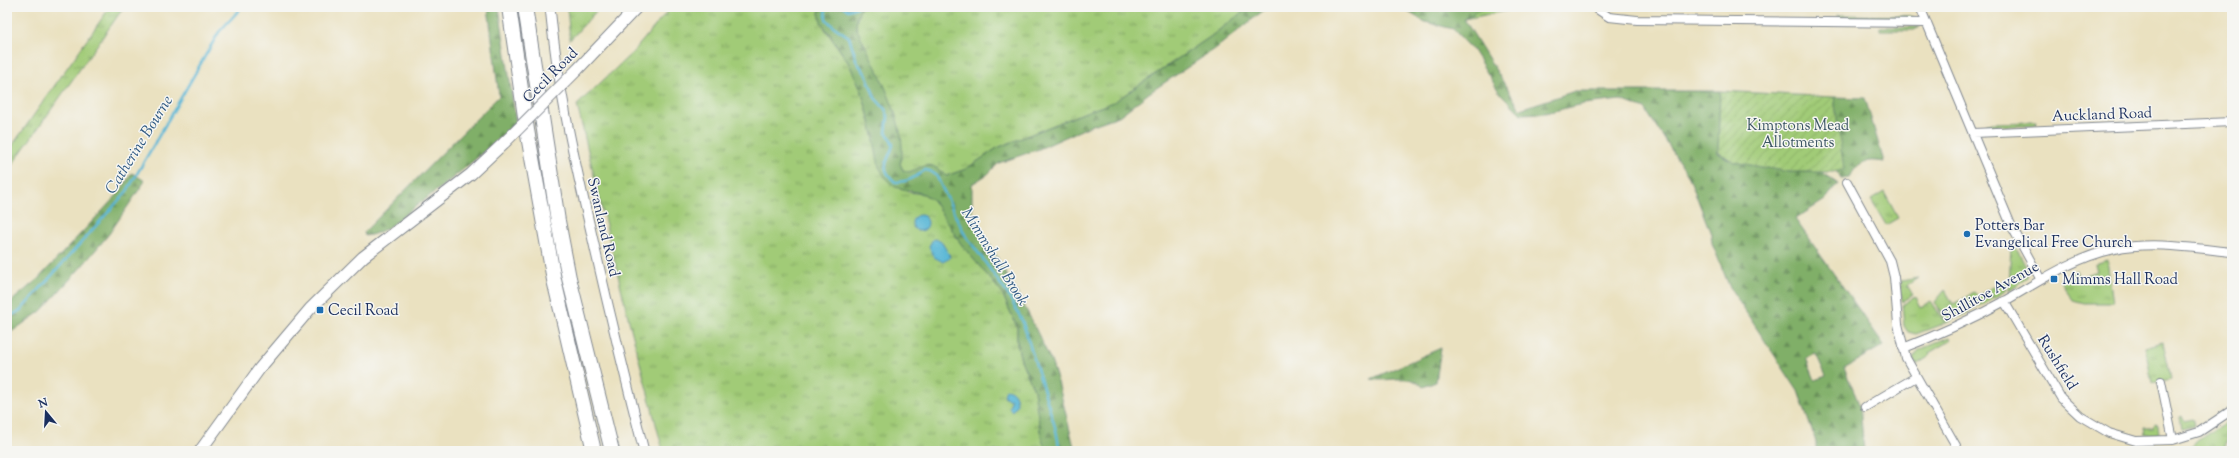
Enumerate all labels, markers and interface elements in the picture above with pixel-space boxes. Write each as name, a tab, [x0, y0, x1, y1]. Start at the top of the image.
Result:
street label: Cecil Road	[519, 43, 584, 109]
water label: Catherine Bourne	[101, 91, 180, 199]
street label: Auckland Road	[2052, 103, 2153, 128]
park label: Kimptons Mead Allotments	[1747, 116, 1850, 154]
street label: Swanland Road	[581, 176, 624, 279]
water label: Mimmshall Brook	[955, 204, 1033, 311]
place label: Potters Bar Evangelical Free Church	[1975, 216, 2133, 254]
marker: Potters Bar Evangelical Free Church	[1962, 229, 1972, 239]
street label: Shillitoe Avenue	[1938, 257, 2043, 328]
place label: Mimms Hall Road	[2062, 270, 2179, 291]
marker: Mimms Hall Road	[2049, 274, 2059, 284]
place label: Cecil Road	[328, 301, 399, 322]
marker: Cecil Road	[315, 305, 325, 315]
street label: Rushfield	[2032, 331, 2082, 395]
north arrow	[26, 392, 66, 432]
text: N	[36, 394, 50, 413]

